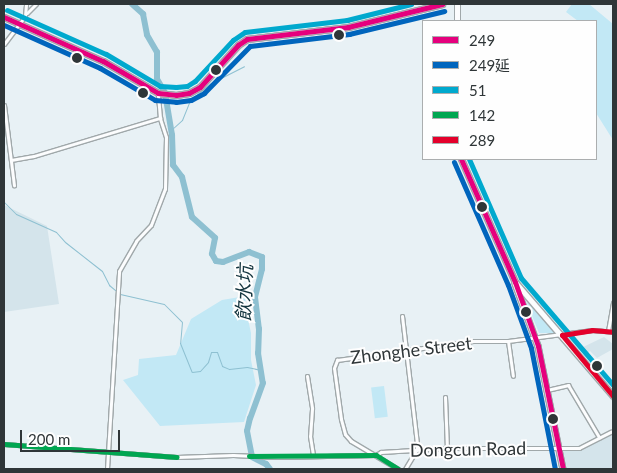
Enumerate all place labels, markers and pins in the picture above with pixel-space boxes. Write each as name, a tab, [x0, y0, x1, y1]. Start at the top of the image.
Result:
unlabelled marker	[334, 30, 344, 40]
unlabelled marker	[72, 53, 82, 63]
unlabelled marker	[211, 65, 221, 75]
unlabelled marker	[138, 88, 148, 98]
unlabelled marker	[477, 202, 487, 212]
unlabelled marker	[521, 307, 531, 317]
unlabelled marker	[592, 361, 602, 371]
unlabelled marker	[548, 414, 558, 424]

